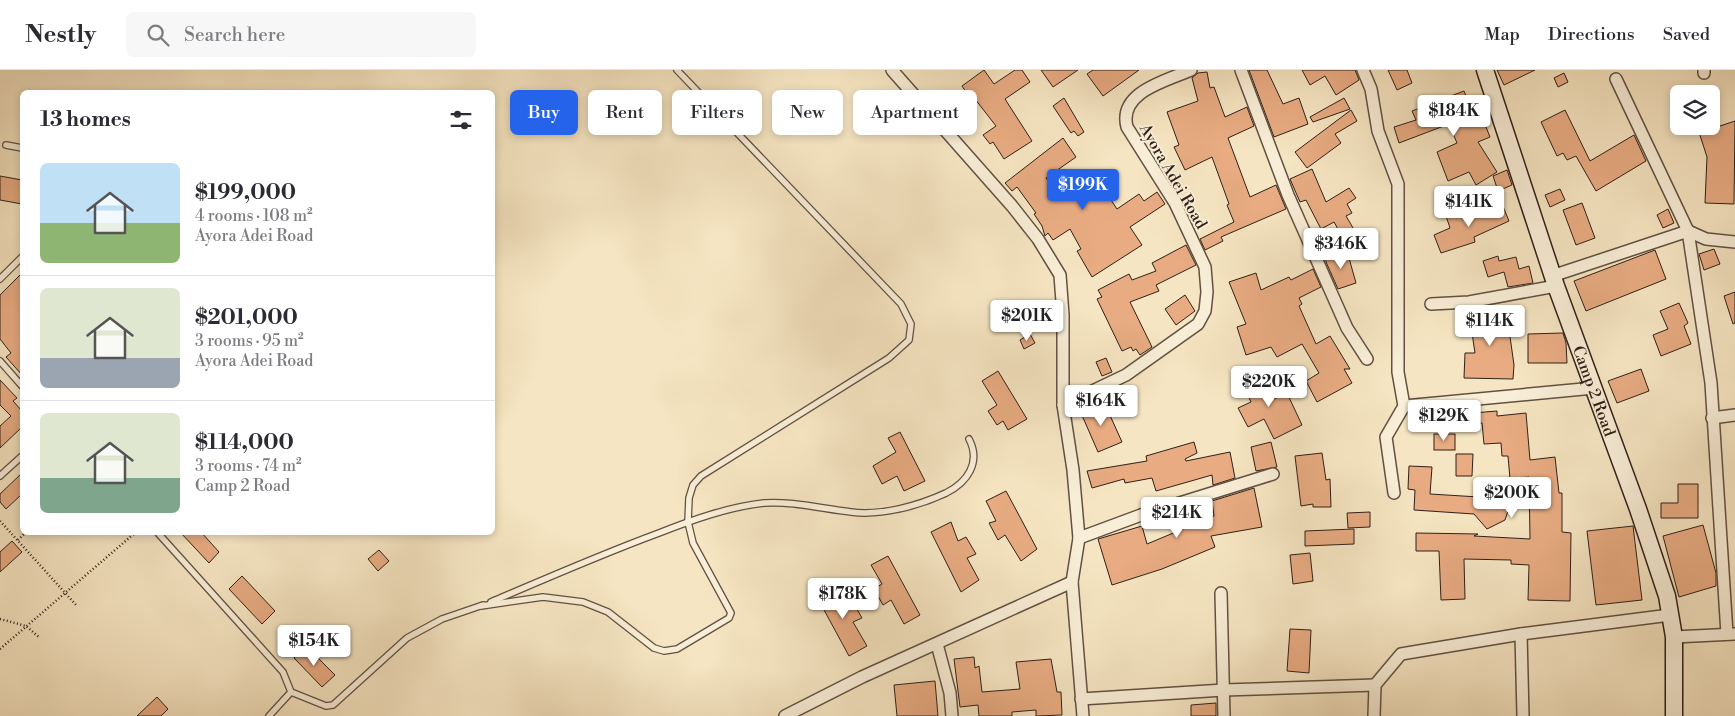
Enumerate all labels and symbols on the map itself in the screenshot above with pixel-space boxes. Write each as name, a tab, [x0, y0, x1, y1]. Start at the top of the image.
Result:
pin: $184K	[1419, 94, 1489, 137]
street label: Ayora Adei Road	[1134, 119, 1211, 233]
pin: $199K	[1048, 168, 1118, 211]
pin: $141K	[1434, 186, 1504, 228]
pin: $346K	[1306, 228, 1376, 270]
pin: $201K	[992, 300, 1062, 342]
pin: $114K	[1455, 304, 1525, 347]
street label: Camp 2 Road	[1568, 343, 1619, 439]
pin: $220K	[1234, 366, 1304, 408]
pin: $164K	[1066, 384, 1136, 427]
pin: $129K	[1409, 400, 1479, 442]
pin: $200K	[1477, 476, 1547, 519]
pin: $214K	[1142, 496, 1212, 539]
pin: $178K	[808, 578, 878, 620]
pin: $154K	[279, 624, 349, 667]

